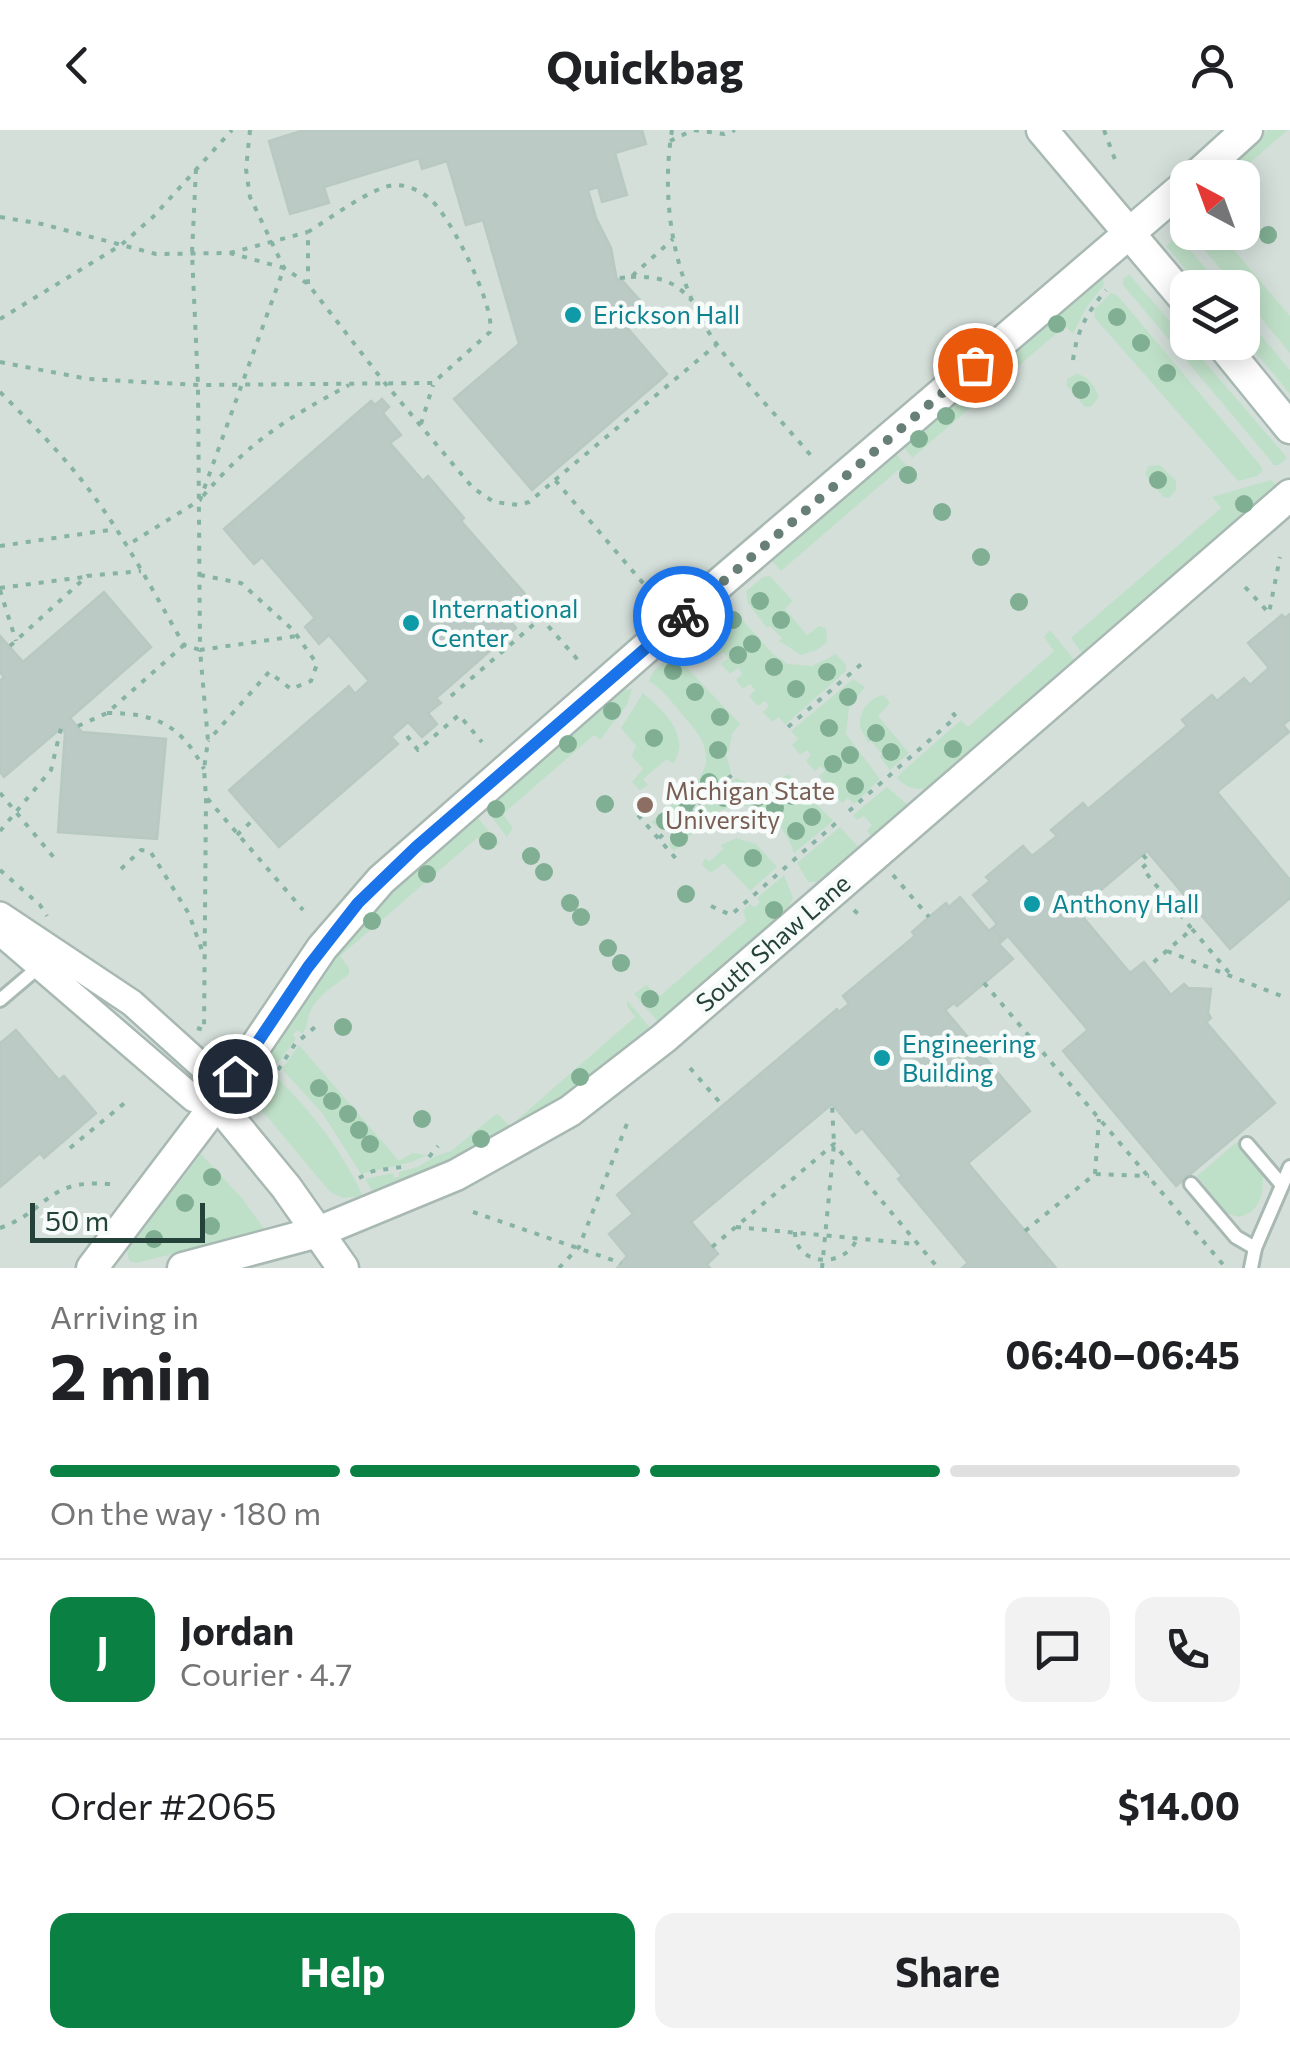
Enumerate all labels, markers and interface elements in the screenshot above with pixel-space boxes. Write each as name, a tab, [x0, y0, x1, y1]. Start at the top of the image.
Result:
icon: back	[50, 38, 105, 93]
text: Quickbag	[546, 38, 744, 93]
icon: person	[1185, 38, 1240, 93]
north arrow	[1170, 160, 1260, 250]
map controls	[1170, 160, 1260, 360]
button: layers	[1170, 270, 1260, 360]
place label: Erickson Hall	[593, 299, 740, 329]
marker: Erickson Hall	[562, 304, 584, 326]
pin	[933, 323, 1018, 408]
icon: bag	[948, 338, 1003, 393]
courier	[633, 566, 733, 666]
icon: bike	[656, 589, 711, 644]
place label: International Center	[431, 593, 578, 652]
marker: International Center	[400, 612, 422, 634]
place label: Michigan State University	[665, 775, 835, 834]
marker: Michigan State University	[634, 794, 656, 816]
street label: South Shaw Lane	[689, 867, 856, 1017]
place label: Anthony Hall	[1052, 888, 1199, 918]
marker: Anthony Hall	[1021, 893, 1043, 915]
place label: Engineering Building	[902, 1028, 1037, 1087]
pin	[193, 1034, 278, 1119]
marker: Engineering Building	[871, 1047, 893, 1069]
icon: home	[208, 1049, 263, 1104]
scale bar	[30, 1198, 205, 1242]
text: 50 m	[45, 1203, 109, 1237]
text: Arriving in	[50, 1296, 199, 1336]
text: 06:40–06:45	[1005, 1330, 1240, 1377]
text: 2 min	[50, 1334, 212, 1413]
text: On the way · 180 m	[50, 1492, 321, 1532]
button: chat	[1005, 1597, 1110, 1702]
button: phone	[1135, 1597, 1240, 1702]
text: Jordan	[180, 1606, 294, 1653]
text: J	[96, 1626, 109, 1673]
text: Courier · 4.7	[180, 1653, 353, 1693]
text: Order #2065	[50, 1781, 277, 1828]
text: $14.00	[1118, 1781, 1240, 1828]
button: Help	[50, 1913, 635, 2028]
button: Share	[655, 1913, 1240, 2028]

